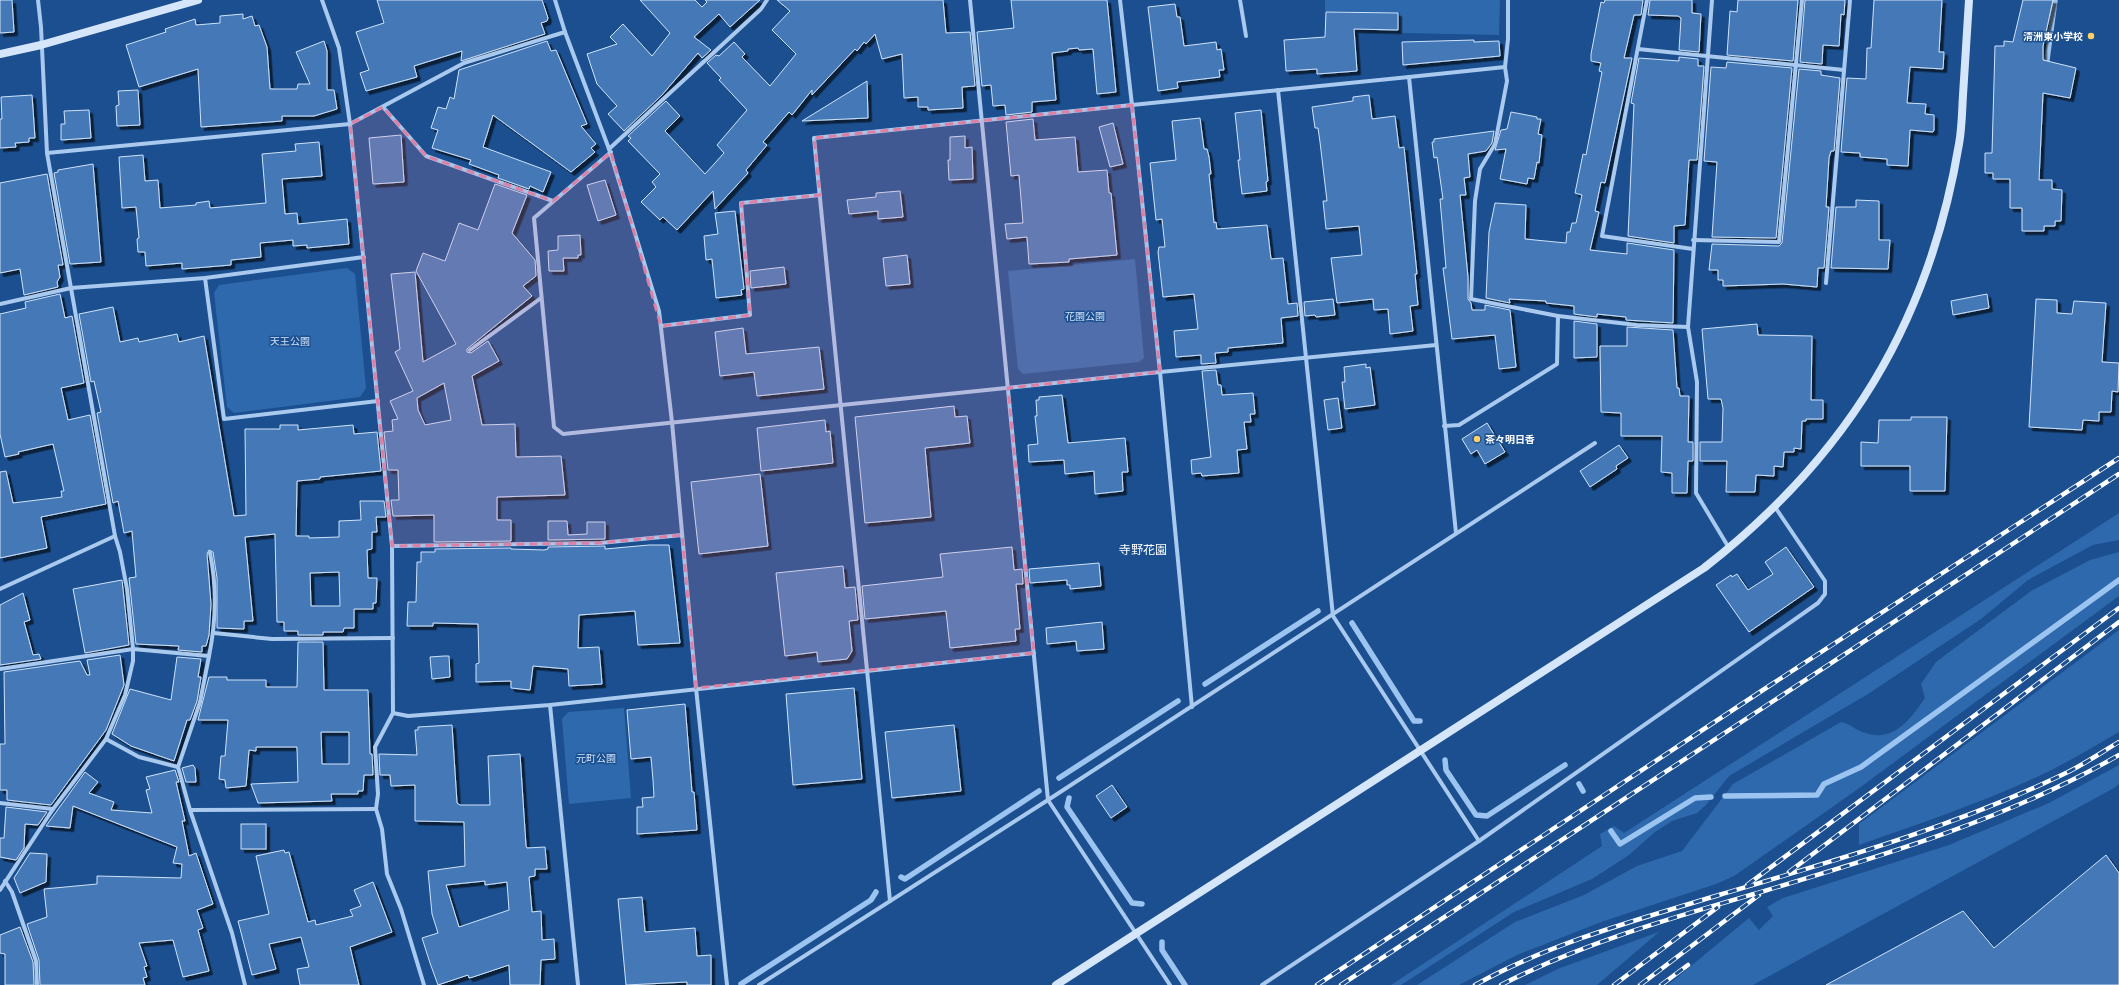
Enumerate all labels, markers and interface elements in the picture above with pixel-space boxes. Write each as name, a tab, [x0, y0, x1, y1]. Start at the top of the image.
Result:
place label: 清洲東小学校	[2023, 30, 2083, 42]
marker: 清洲東小学校	[2086, 31, 2096, 41]
park label: 花園公園	[1065, 310, 1105, 322]
park label: 天王公園	[270, 335, 310, 347]
place label: 茶々明日香	[1485, 433, 1535, 445]
marker: 茶々明日香	[1472, 434, 1482, 444]
district label: 寺野花園	[1119, 542, 1167, 556]
park label: 元町公園	[576, 752, 616, 764]

